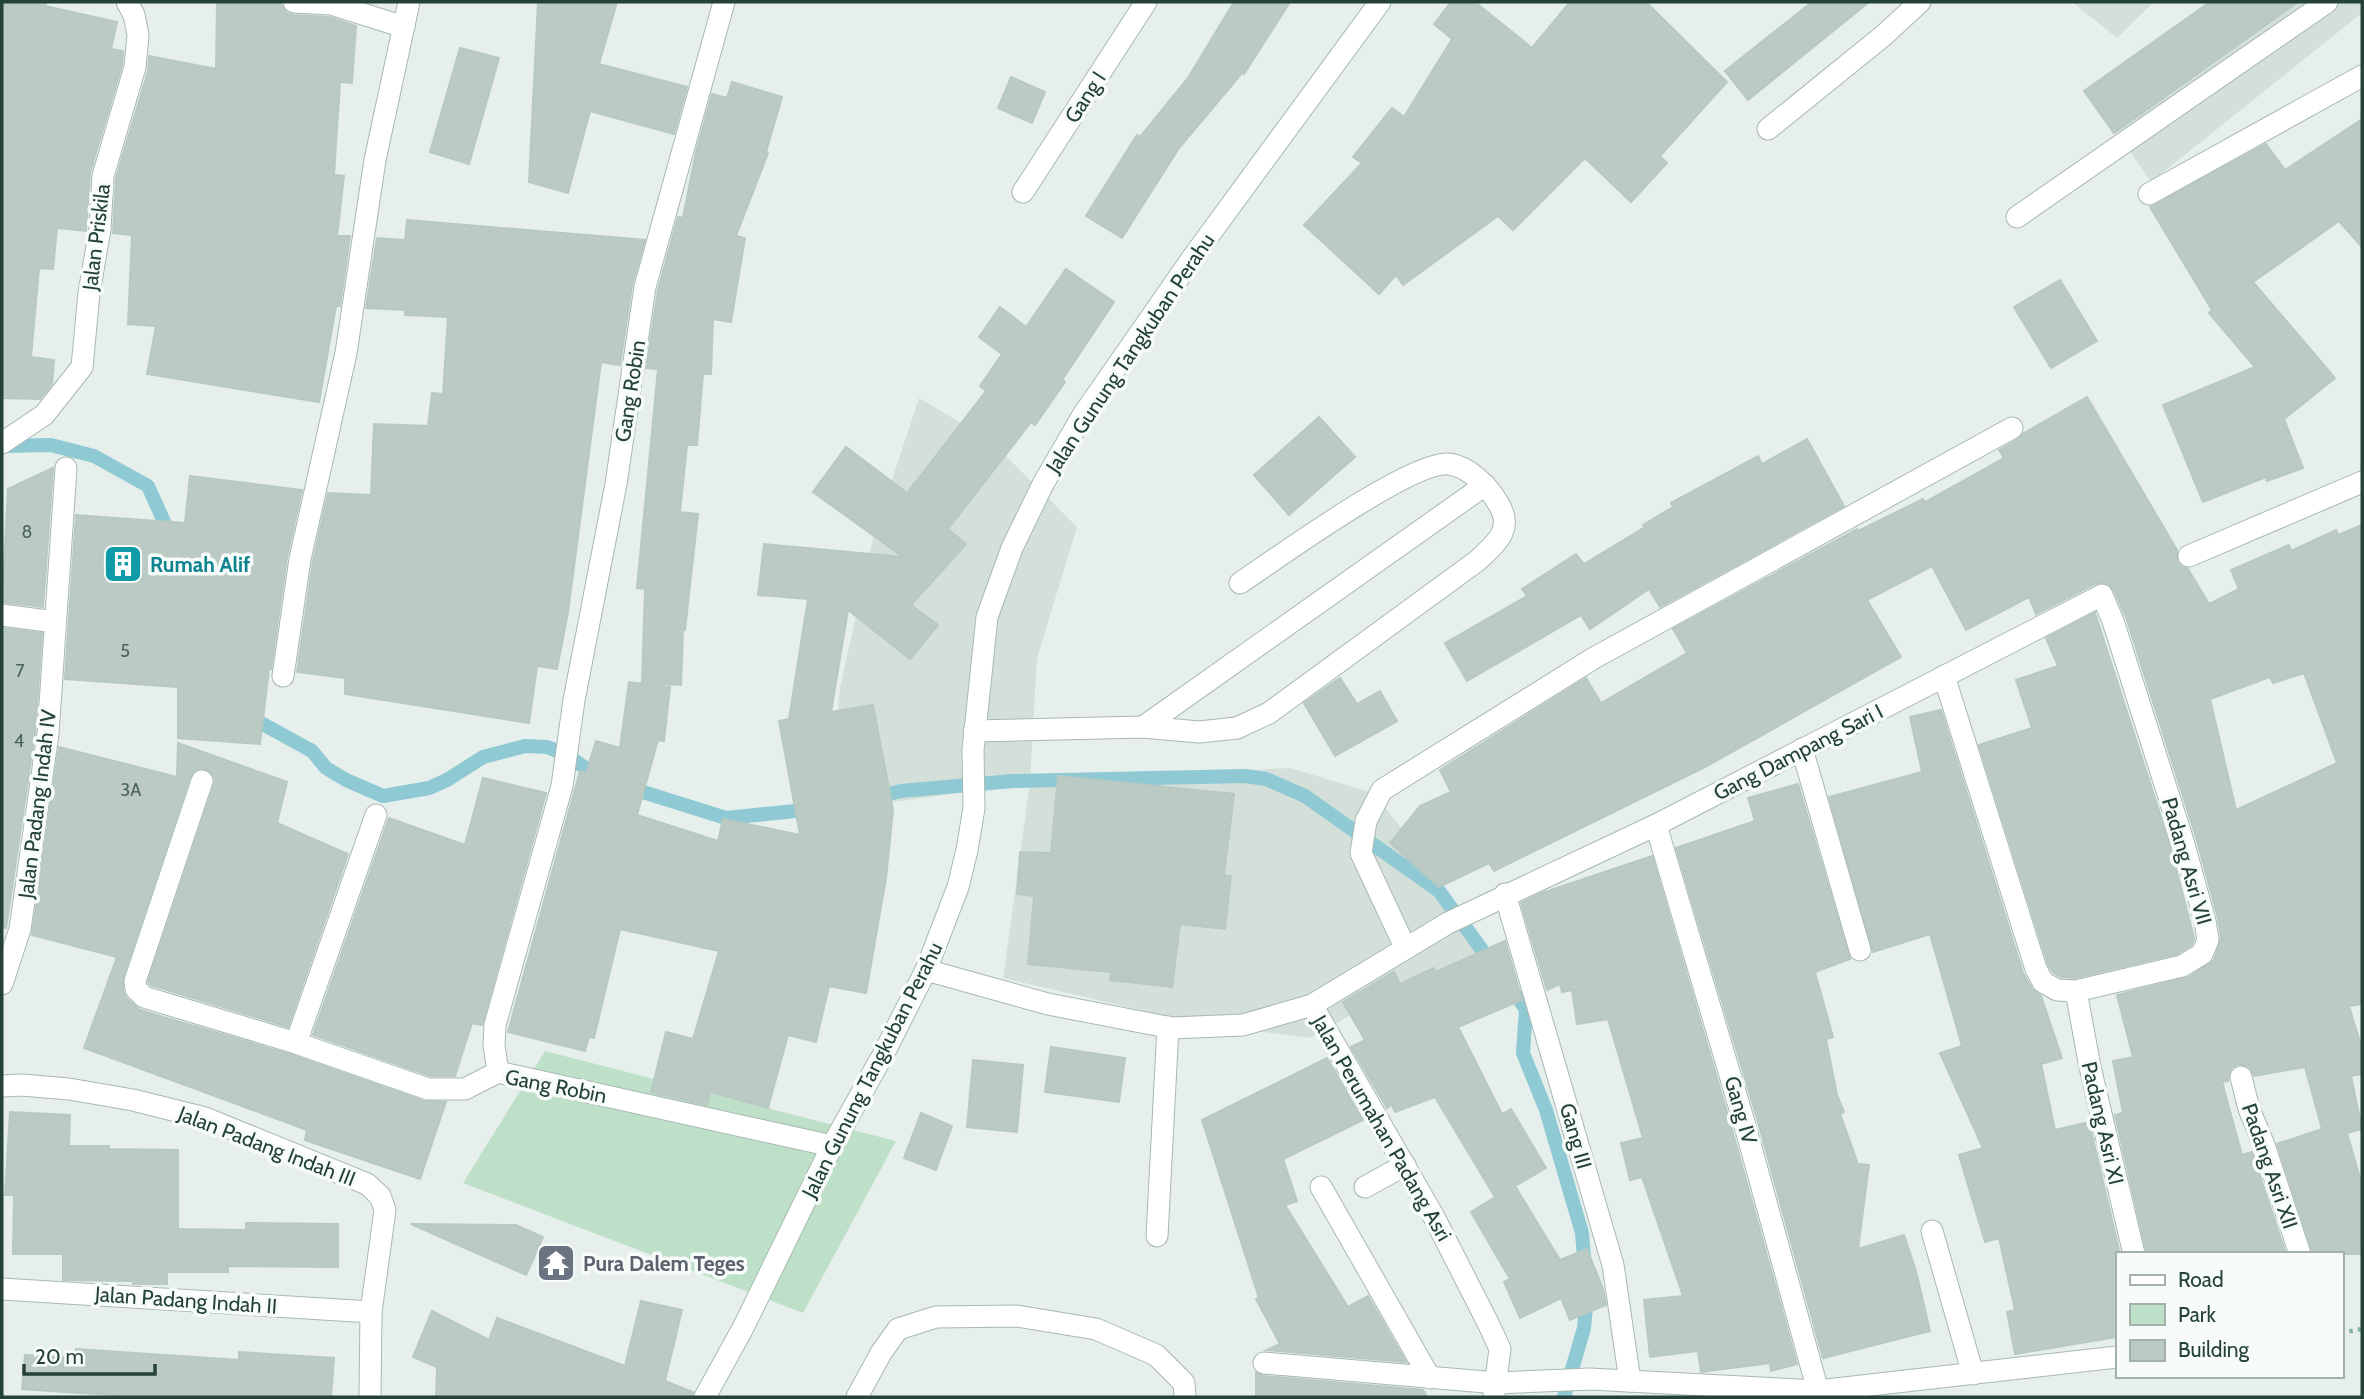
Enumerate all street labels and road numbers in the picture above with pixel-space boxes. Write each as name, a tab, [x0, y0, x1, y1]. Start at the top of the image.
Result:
street label: Gang I	[1059, 67, 1111, 127]
street label: Jalan Priskila	[77, 182, 115, 293]
street label: Jalan Gunung Tangkuban Perahu	[1040, 228, 1220, 478]
street label: Gang Robin	[610, 338, 650, 444]
street label: Gang Dampang Sari I	[1709, 698, 1887, 806]
street label: Jalan Padang Indah IV	[13, 708, 61, 901]
street label: Padang Asri VII	[2157, 794, 2217, 928]
street label: Jalan Gunung Tangkuban Perahu	[796, 938, 948, 1203]
street label: Jalan Perumahan Padang Asri	[1307, 1010, 1457, 1245]
street label: Padang Asri XI	[2077, 1059, 2129, 1187]
street label: Gang Robin	[503, 1064, 609, 1108]
street label: Gang IV	[1719, 1073, 1763, 1147]
street label: Jalan Padang Indah III	[174, 1100, 359, 1191]
street label: Gang III	[1555, 1100, 1597, 1172]
street label: Padang Asri XII	[2237, 1100, 2303, 1232]
street label: Jalan Padang Indah II	[93, 1281, 278, 1319]

